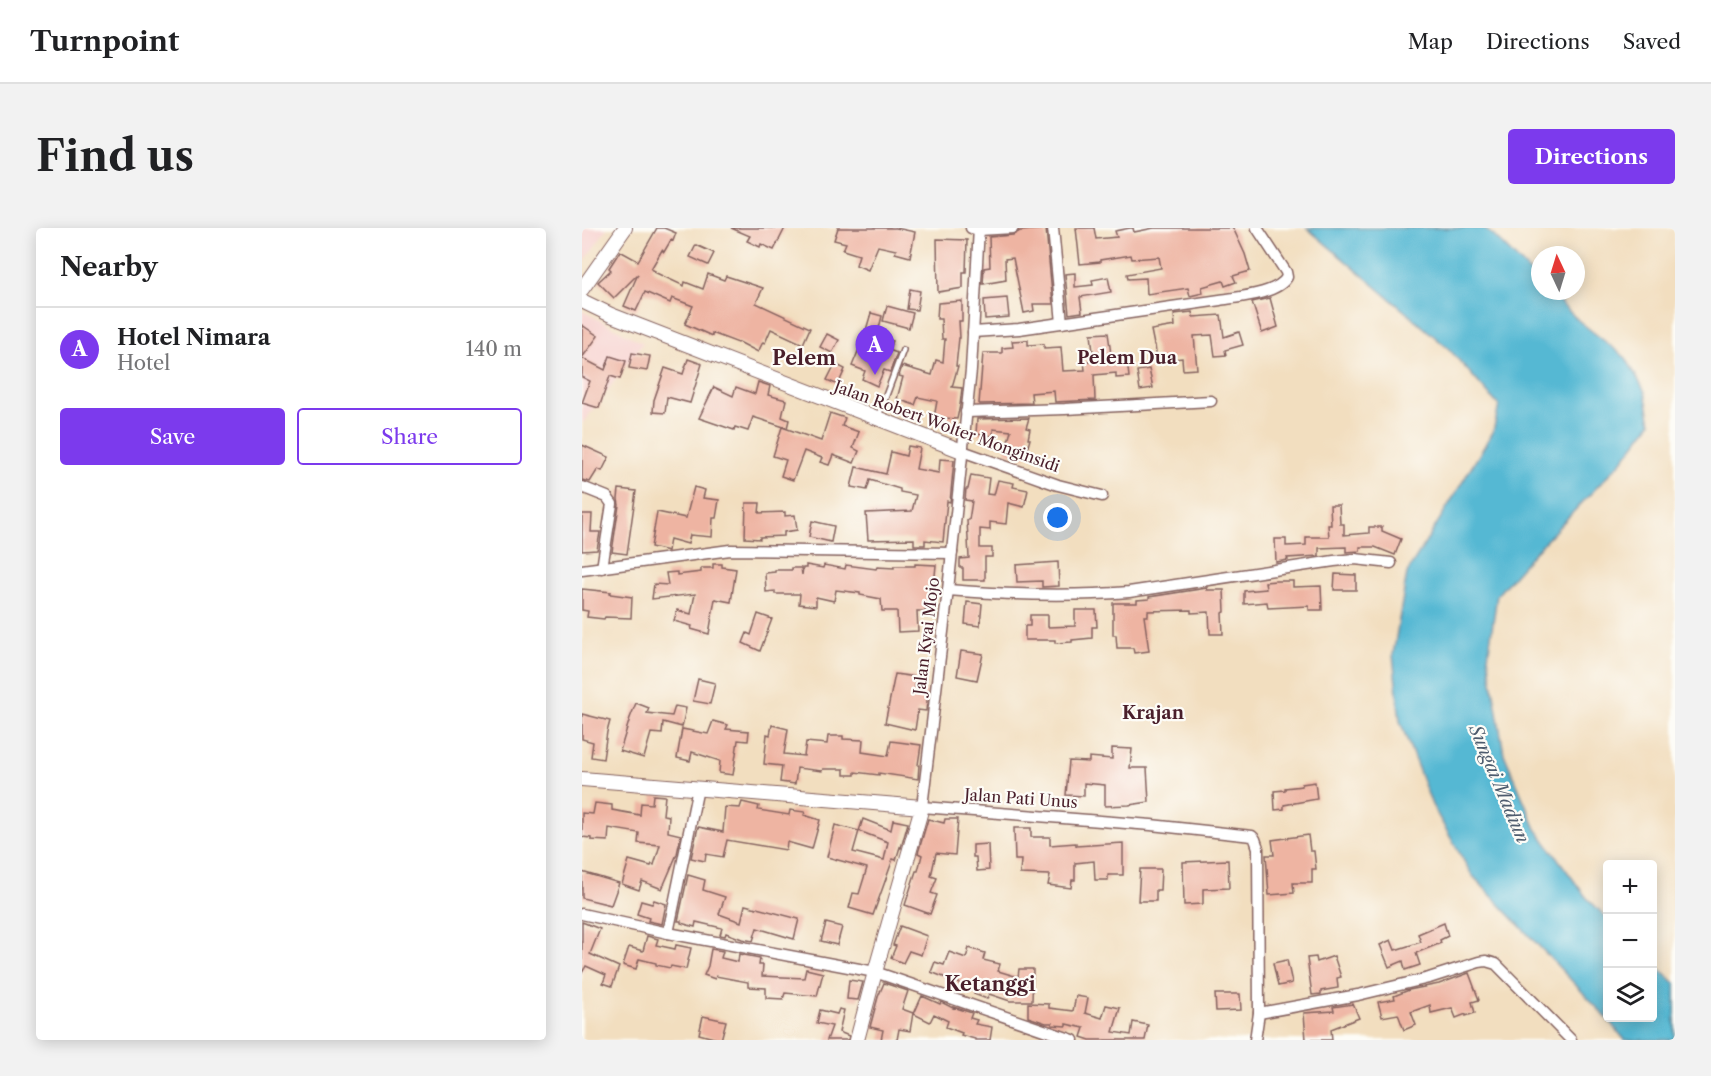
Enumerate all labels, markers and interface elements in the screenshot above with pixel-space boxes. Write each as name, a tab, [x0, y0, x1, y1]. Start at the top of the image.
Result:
text: Turnpoint	[30, 24, 179, 58]
text: Map	[1408, 29, 1453, 54]
text: Directions	[1486, 29, 1590, 54]
text: Saved	[1623, 29, 1681, 54]
button: Directions	[1508, 129, 1675, 184]
text: Find us	[36, 130, 194, 182]
north arrow	[1531, 246, 1585, 300]
text: Nearby	[60, 251, 158, 283]
text: Hotel Nimara	[117, 324, 271, 351]
pin: A	[856, 326, 894, 375]
text: A	[72, 337, 87, 361]
text: 140 m	[465, 337, 522, 361]
district label: Pelem	[772, 346, 836, 370]
district label: Pelem Dua	[1077, 347, 1178, 369]
text: Hotel	[117, 351, 170, 375]
street label: Jalan Robert Wolter Monginsidi	[829, 375, 1063, 476]
button: Save	[60, 408, 285, 465]
button: Share	[297, 408, 522, 465]
your location	[1043, 503, 1072, 532]
street label: Jalan Kyai Mojo	[908, 576, 943, 699]
district label: Krajan	[1122, 702, 1185, 724]
water label: Sungai Madiun	[1464, 721, 1534, 847]
street label: Jalan Pati Unus	[961, 784, 1078, 812]
map controls	[1603, 860, 1657, 1022]
button: +	[1603, 860, 1657, 914]
button: −	[1603, 914, 1657, 968]
button: layers	[1603, 968, 1657, 1022]
district label: Ketanggi	[944, 972, 1036, 996]

